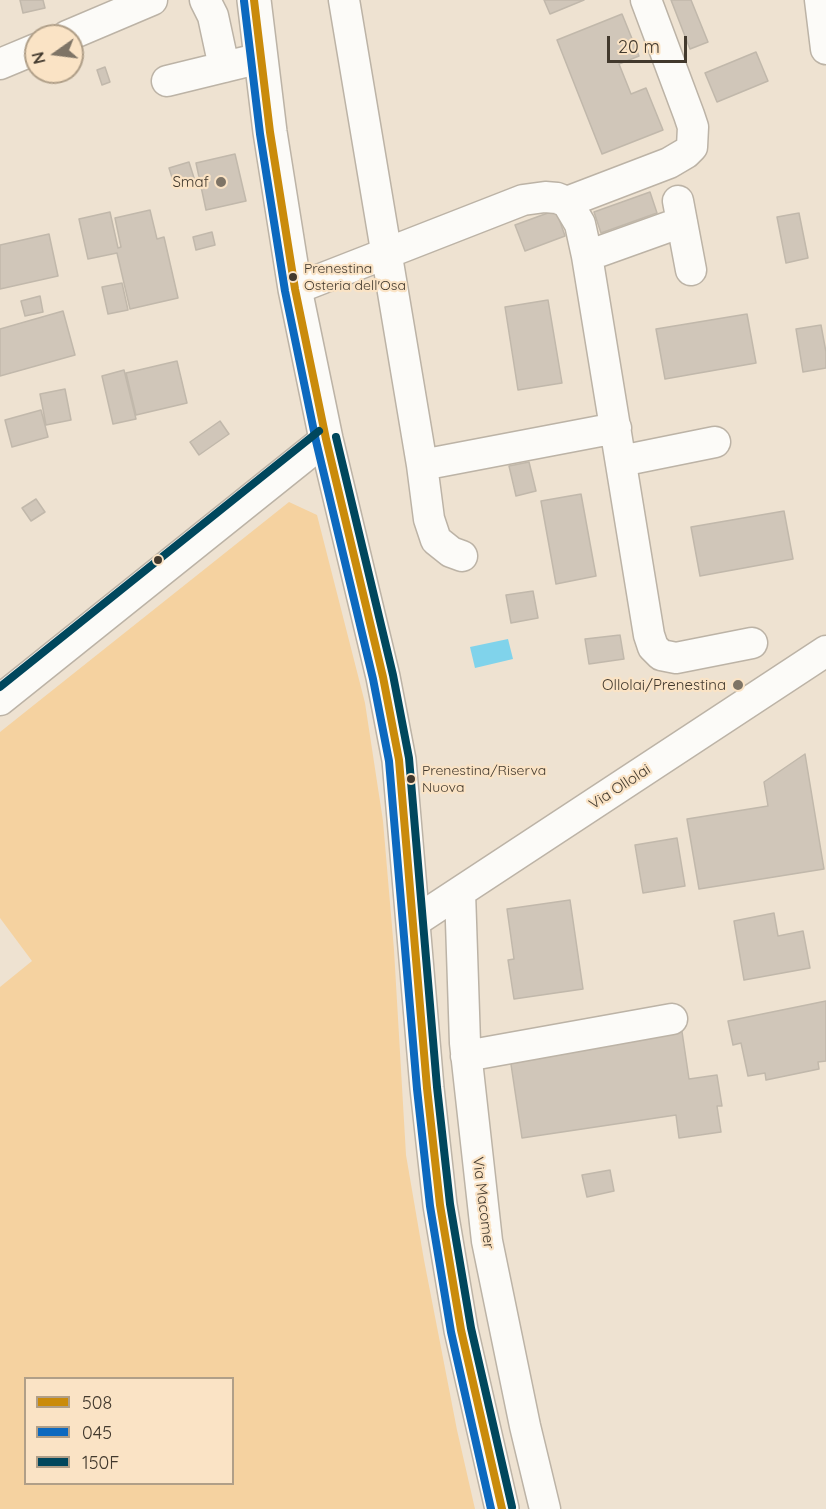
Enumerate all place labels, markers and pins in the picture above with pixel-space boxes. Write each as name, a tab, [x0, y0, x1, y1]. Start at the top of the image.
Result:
place label: Smaf	[172, 173, 209, 191]
marker: Smaf	[214, 175, 228, 189]
place label: Prenestina Osteria dell'Osa	[304, 261, 406, 294]
marker: Prenestina Osteria dell'Osa	[287, 271, 299, 283]
unlabelled marker	[152, 554, 164, 566]
place label: Ollolai/Prenestina	[602, 676, 726, 694]
marker: Ollolai/Prenestina	[731, 678, 745, 692]
place label: Prenestina/Riserva Nuova	[422, 763, 546, 796]
marker: Prenestina/Riserva Nuova	[405, 773, 417, 785]

